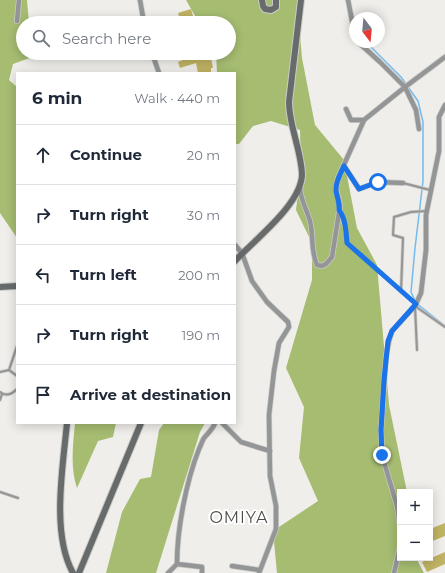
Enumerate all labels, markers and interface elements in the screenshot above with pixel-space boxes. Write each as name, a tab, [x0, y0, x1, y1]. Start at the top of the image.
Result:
north arrow	[349, 12, 385, 48]
search box	[16, 16, 236, 60]
icon: search	[30, 27, 52, 49]
text: Search here	[62, 29, 151, 48]
text: 6 min	[32, 88, 82, 108]
text: Walk · 440 m	[134, 90, 220, 106]
icon: ahead	[32, 144, 54, 166]
text: Continue	[70, 145, 142, 164]
text: 20 m	[187, 147, 220, 163]
route start	[369, 173, 387, 191]
icon: right	[32, 204, 54, 226]
text: Turn right	[70, 205, 149, 224]
text: 30 m	[187, 207, 220, 223]
icon: left	[32, 264, 54, 286]
text: Turn left	[70, 265, 137, 284]
text: 200 m	[178, 267, 220, 283]
icon: right	[32, 324, 54, 346]
text: Turn right	[70, 325, 149, 344]
text: 190 m	[182, 327, 220, 343]
icon: arrive	[32, 384, 54, 406]
text: Arrive at destination	[70, 385, 231, 404]
route end	[373, 446, 391, 464]
map controls	[397, 489, 433, 561]
button: +	[397, 489, 433, 525]
district label: OMIYA	[209, 508, 269, 527]
button: −	[397, 525, 433, 561]

